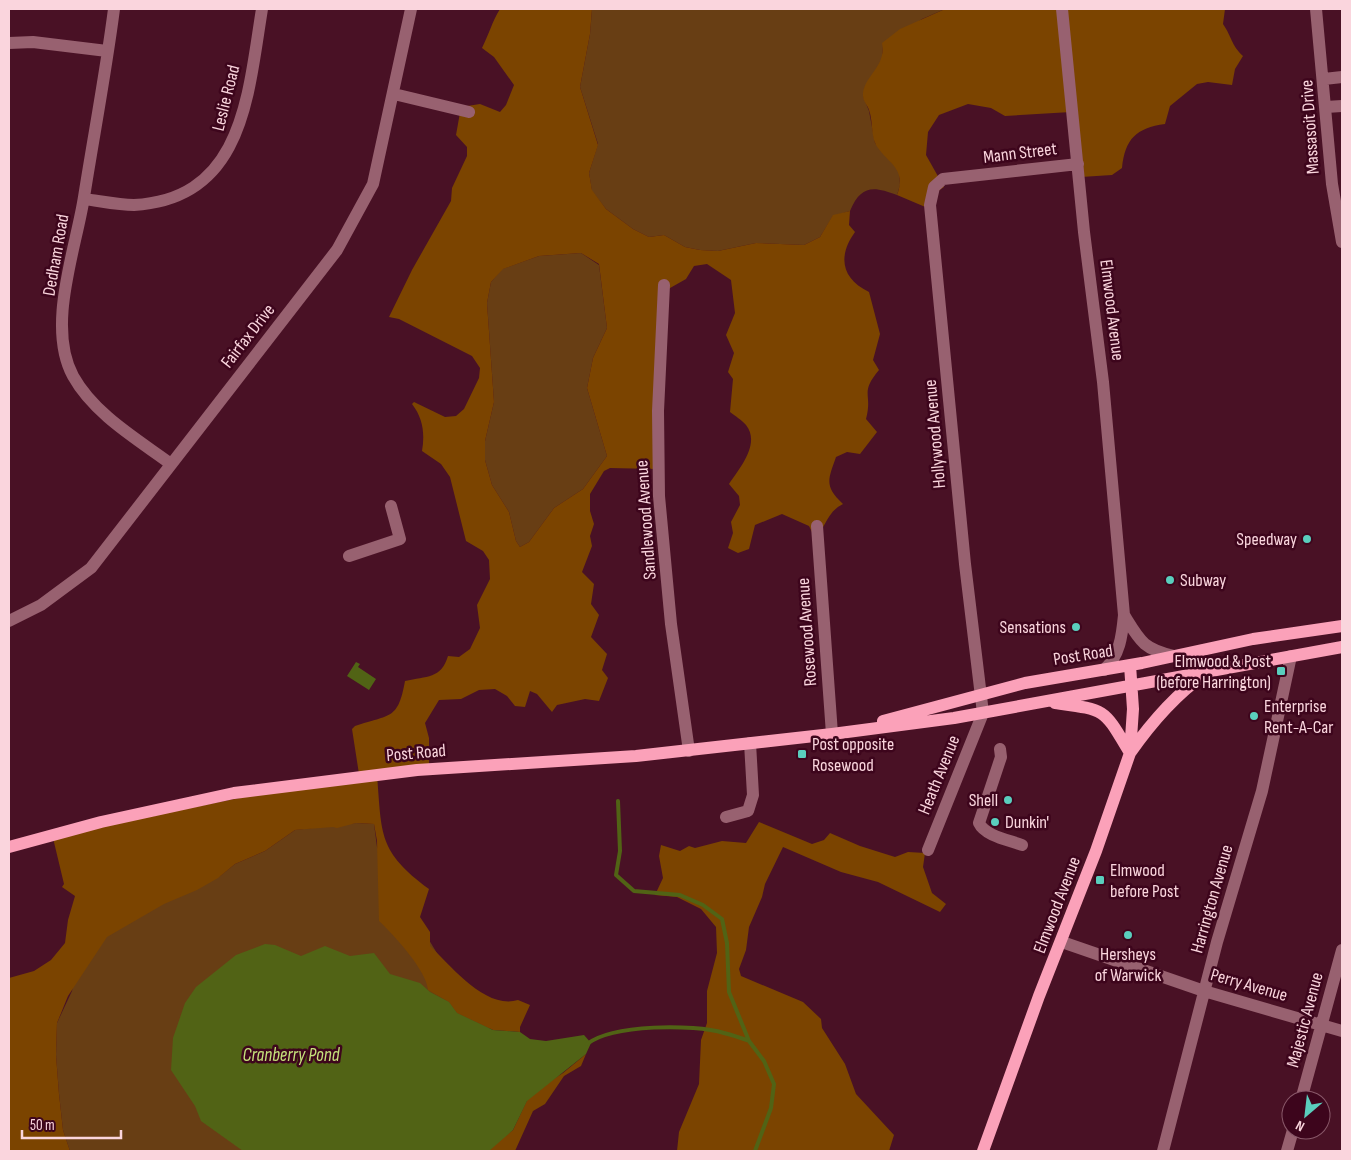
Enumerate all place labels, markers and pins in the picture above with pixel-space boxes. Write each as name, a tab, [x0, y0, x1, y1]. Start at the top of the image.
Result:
place label: Speedway	[1236, 529, 1297, 550]
marker: Speedway	[1301, 533, 1313, 545]
place label: Subway	[1180, 570, 1226, 591]
marker: Subway	[1164, 574, 1176, 586]
place label: Sensations	[1000, 617, 1066, 638]
marker: Sensations	[1070, 621, 1082, 633]
place label: Elmwood & Post (before Harrington)	[1156, 651, 1272, 693]
marker: Elmwood & Post (before Harrington)	[1275, 665, 1287, 677]
place label: Enterprise Rent-A-Car	[1264, 696, 1333, 738]
marker: Enterprise Rent-A-Car	[1248, 710, 1260, 722]
place label: Post opposite Rosewood	[812, 734, 894, 776]
marker: Post opposite Rosewood	[796, 748, 808, 760]
place label: Shell	[969, 790, 998, 811]
marker: Shell	[1002, 794, 1014, 806]
place label: Dunkin'	[1005, 812, 1049, 833]
marker: Dunkin'	[989, 816, 1001, 828]
place label: Elmwood before Post	[1110, 860, 1179, 902]
marker: Elmwood before Post	[1094, 874, 1106, 886]
marker: Hersheys of Warwick	[1122, 929, 1134, 941]
place label: Hersheys of Warwick	[1095, 944, 1161, 986]

